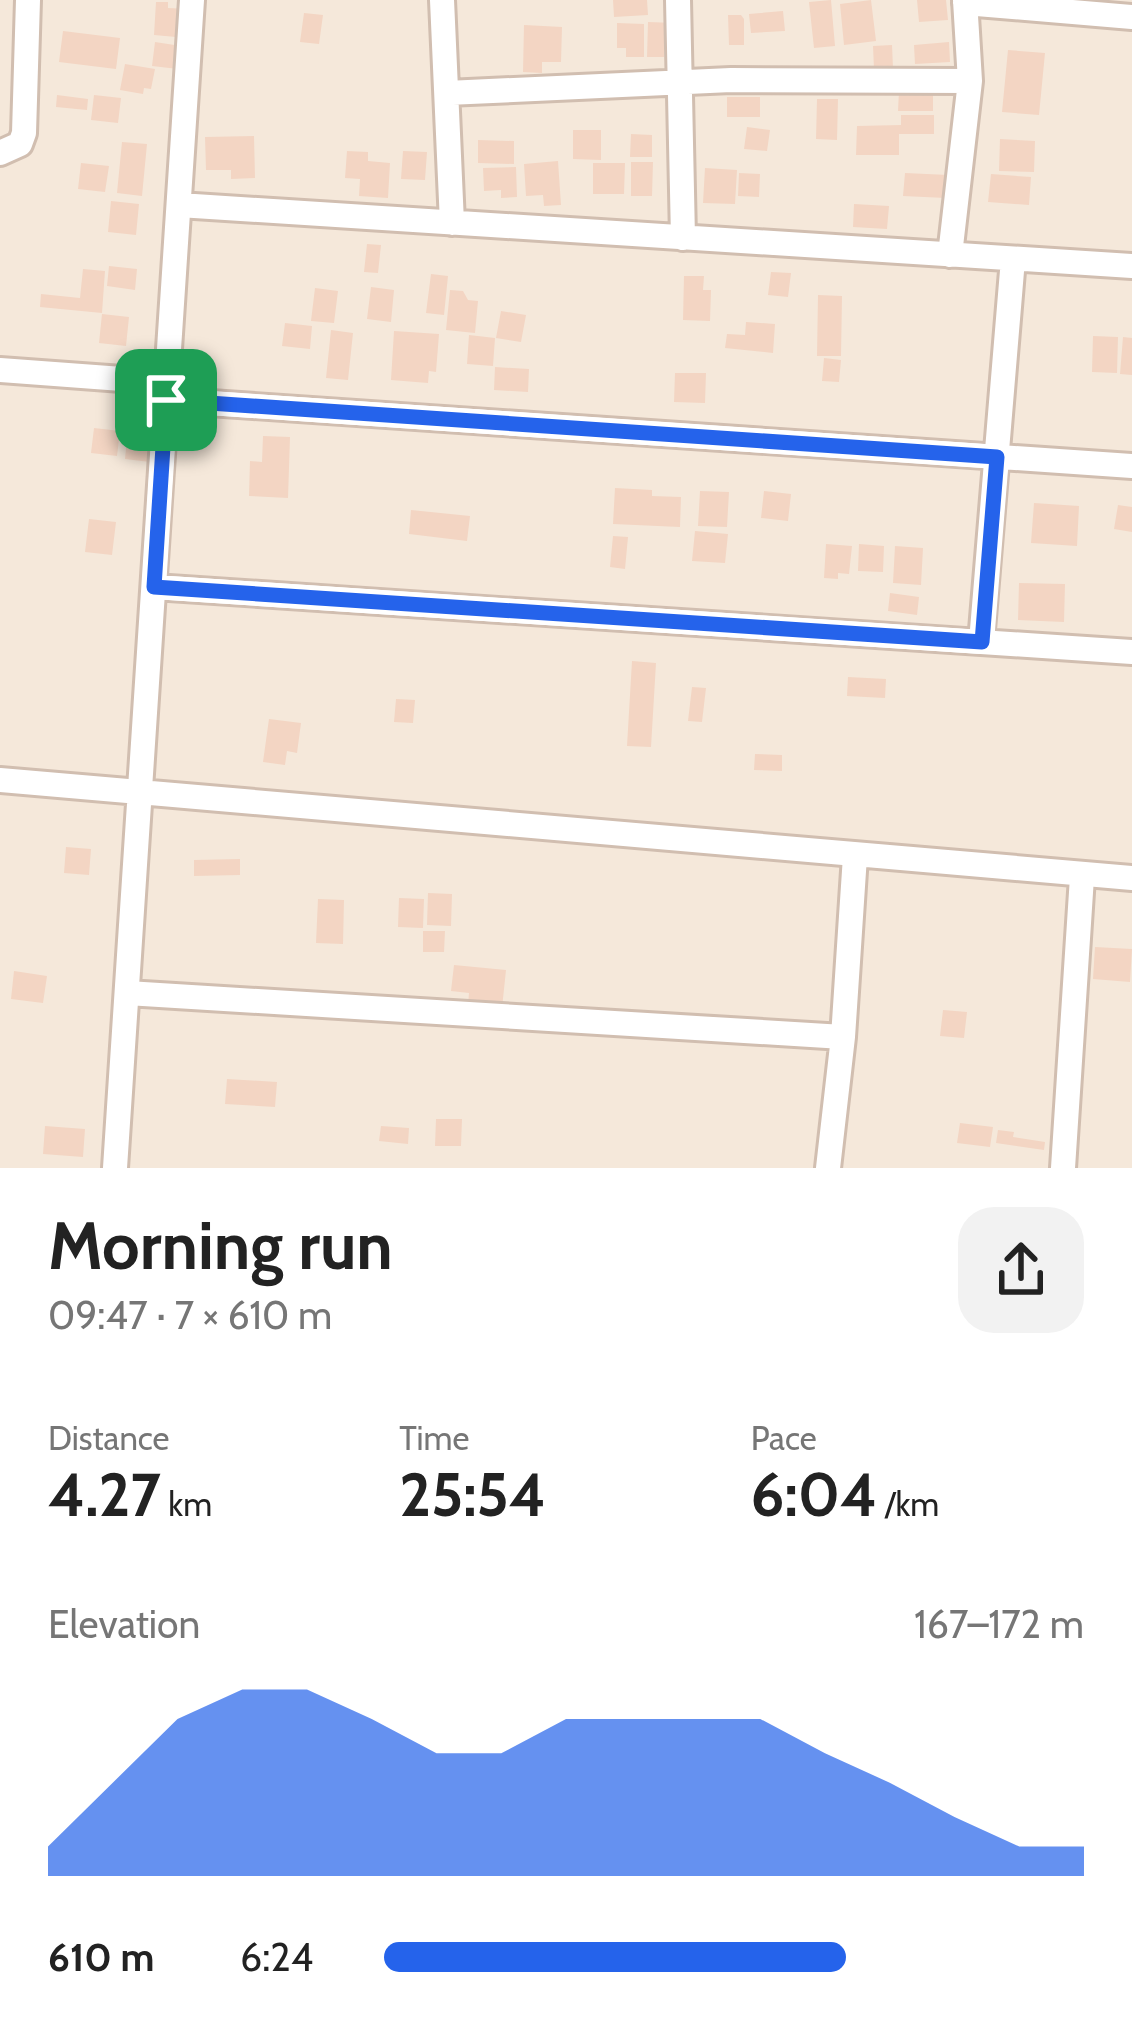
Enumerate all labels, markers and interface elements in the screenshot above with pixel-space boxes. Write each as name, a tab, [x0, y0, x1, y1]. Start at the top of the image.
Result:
pin	[115, 349, 217, 451]
icon: arrive	[133, 367, 199, 433]
text: Morning run	[48, 1205, 393, 1286]
button: share	[958, 1207, 1084, 1333]
text: 09:47 · 7 × 610 m	[48, 1291, 332, 1339]
text: Distance	[48, 1418, 169, 1458]
text: Time	[399, 1418, 469, 1458]
text: Pace	[751, 1418, 817, 1458]
text: 4.27	[48, 1458, 161, 1531]
text: 25:54	[399, 1458, 546, 1531]
text: 6:04	[751, 1458, 877, 1531]
text: km	[161, 1484, 212, 1524]
text: /km	[877, 1484, 939, 1524]
text: Elevation	[48, 1600, 200, 1648]
text: 167–172 m	[914, 1600, 1084, 1648]
text: 610 m	[48, 1933, 155, 1981]
text: 6:24	[240, 1933, 313, 1981]

